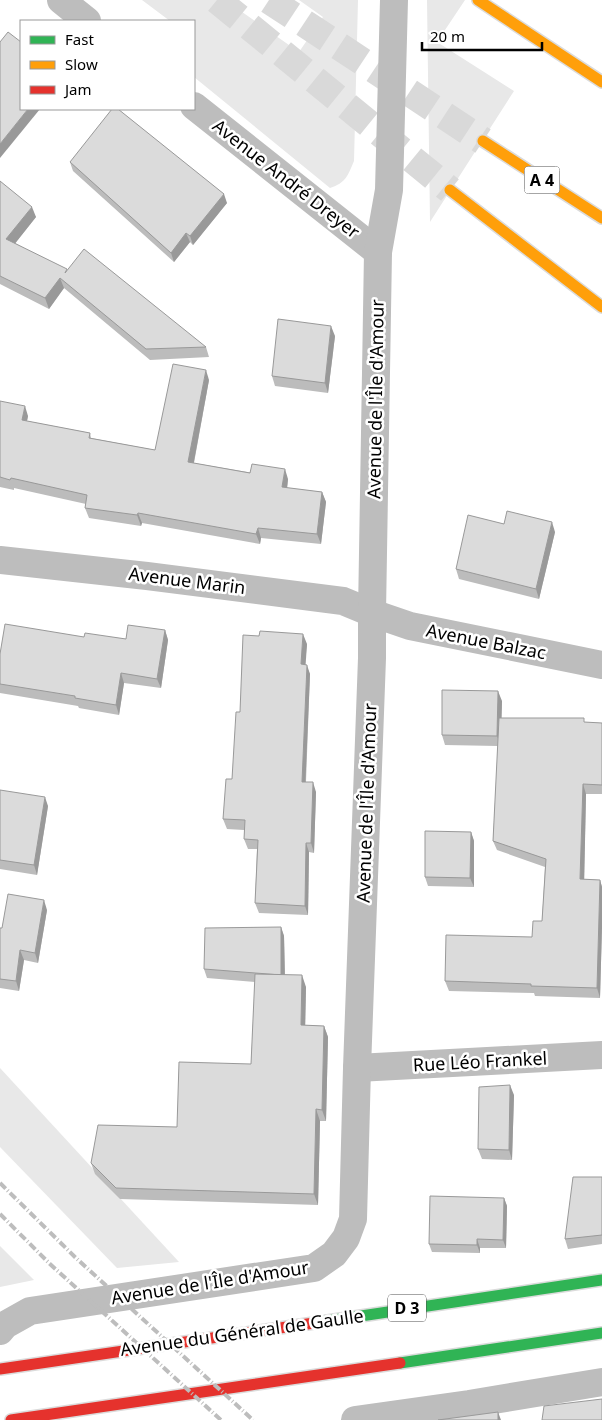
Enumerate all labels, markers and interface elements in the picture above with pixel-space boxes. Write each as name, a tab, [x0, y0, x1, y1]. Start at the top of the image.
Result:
legend	[20, 20, 195, 110]
scale bar	[422, 20, 542, 52]
text: 20 m	[430, 26, 465, 46]
text: Fast	[65, 29, 94, 49]
text: Slow	[65, 54, 98, 74]
text: Jam	[63, 79, 92, 99]
street label: Avenue André Dreyer	[208, 113, 365, 243]
road number: A 4	[524, 166, 560, 194]
street label: Avenue de l'Île d'Amour	[361, 298, 389, 499]
street label: Avenue Marin	[127, 561, 247, 599]
street label: Avenue Balzac	[424, 618, 548, 664]
street label: Avenue de l'Île d'Amour	[351, 702, 381, 903]
street label: Rue Léo Frankel	[412, 1046, 548, 1077]
street label: Avenue de l'Île d'Amour	[109, 1254, 311, 1309]
road number: D 3	[388, 1295, 426, 1322]
street label: Avenue du Général de Gaulle	[119, 1303, 365, 1361]

